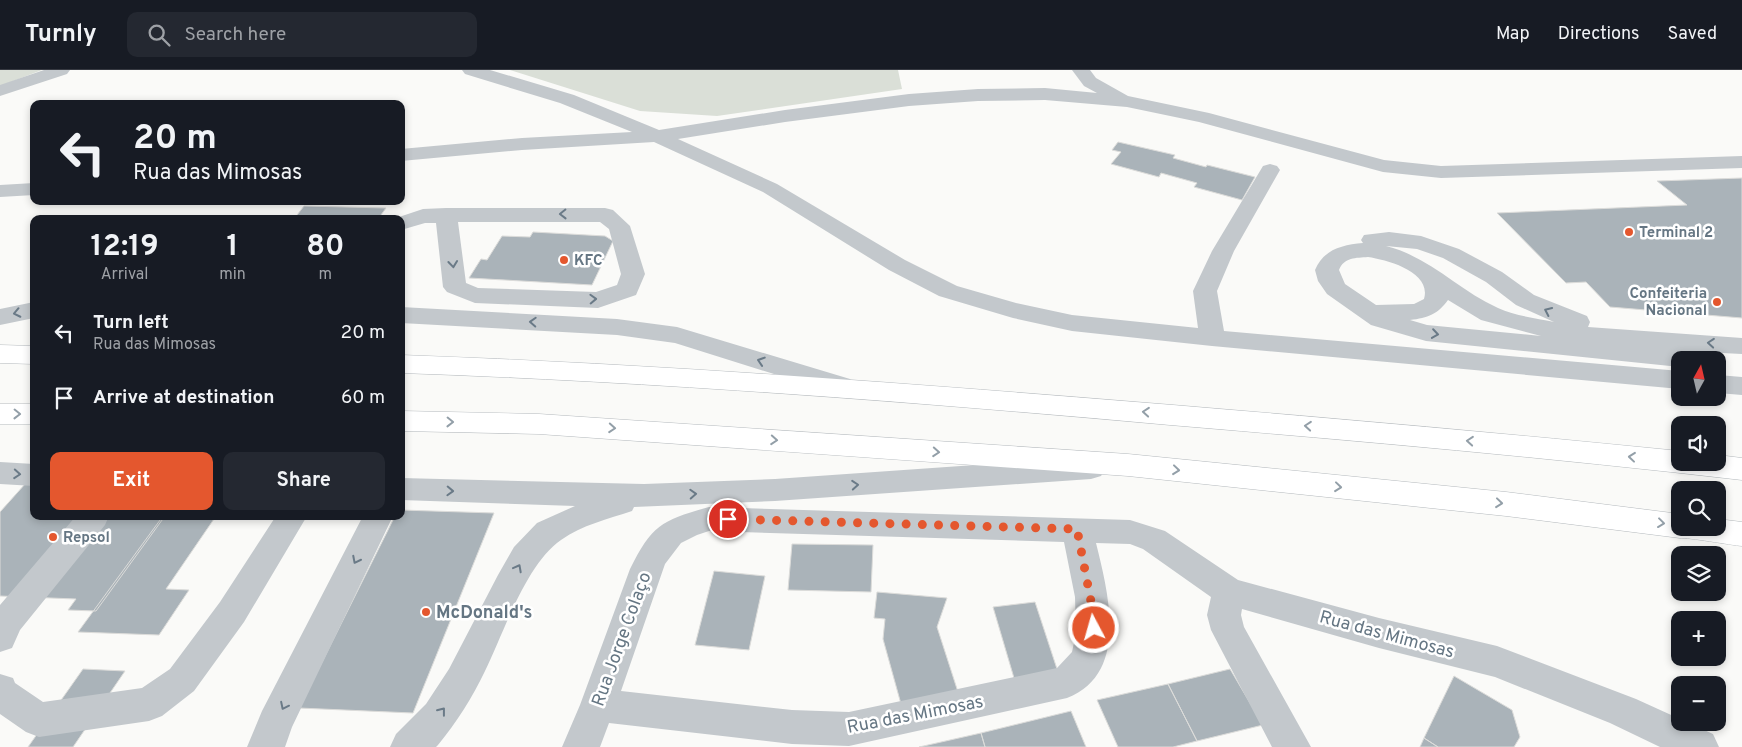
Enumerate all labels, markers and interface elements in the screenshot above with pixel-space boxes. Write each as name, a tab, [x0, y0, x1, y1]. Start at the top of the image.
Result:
search box	[127, 12, 477, 57]
text: Turnly	[25, 20, 97, 50]
icon: search	[145, 21, 173, 49]
text: Search here	[185, 23, 286, 47]
text: Map	[1496, 23, 1530, 46]
text: Directions	[1558, 23, 1640, 46]
text: Saved	[1668, 23, 1717, 46]
text: 20 m	[133, 117, 217, 161]
icon: left	[50, 120, 115, 185]
text: Rua das Mimosas	[133, 160, 302, 187]
one-way arrow	[559, 209, 566, 219]
place label: Terminal 2	[1639, 224, 1713, 243]
marker: Terminal 2	[1623, 226, 1635, 238]
text: 12:19	[91, 229, 159, 266]
text: 1	[226, 229, 238, 266]
text: 80	[306, 229, 344, 266]
place label: KFC	[574, 252, 603, 271]
marker: KFC	[558, 254, 570, 266]
one-way arrow	[447, 260, 458, 268]
text: Arrival	[101, 265, 148, 285]
text: min	[219, 265, 246, 285]
text: m	[319, 265, 332, 285]
place label: Confeiteria Nacional	[1630, 285, 1707, 321]
one-way arrow	[589, 293, 597, 304]
marker: Confeiteria Nacional	[1711, 296, 1723, 308]
one-way arrow	[12, 307, 21, 318]
one-way arrow	[1544, 307, 1553, 317]
text: Turn left	[93, 311, 169, 335]
one-way arrow	[529, 316, 537, 327]
icon: left	[50, 319, 78, 347]
text: 20 m	[341, 321, 385, 345]
one-way arrow	[1430, 329, 1439, 339]
text: Rua das Mimosas	[93, 335, 216, 355]
one-way arrow	[1707, 338, 1715, 349]
north arrow	[1671, 351, 1726, 406]
map controls	[1671, 351, 1726, 731]
one-way arrow	[757, 357, 765, 367]
icon: arrive	[50, 384, 78, 412]
text: Arrive at destination	[93, 386, 274, 410]
text: 60 m	[341, 386, 385, 410]
one-way arrow	[1142, 407, 1150, 418]
one-way arrow	[14, 409, 21, 419]
button: sound	[1671, 416, 1726, 471]
one-way arrow	[446, 417, 454, 427]
one-way arrow	[1304, 421, 1312, 432]
one-way arrow	[609, 423, 617, 434]
one-way arrow	[771, 435, 779, 446]
one-way arrow	[1466, 435, 1474, 446]
one-way arrow	[933, 446, 941, 457]
button: Exit	[50, 452, 213, 510]
button: Share	[223, 452, 385, 510]
one-way arrow	[1627, 452, 1635, 463]
one-way arrow	[1172, 465, 1180, 476]
one-way arrow	[13, 469, 21, 480]
one-way arrow	[852, 479, 860, 490]
one-way arrow	[1334, 481, 1342, 492]
button: search	[1671, 481, 1726, 536]
one-way arrow	[446, 485, 454, 496]
one-way arrow	[690, 489, 697, 499]
one-way arrow	[1496, 497, 1504, 508]
pin	[707, 498, 749, 540]
icon: arrive	[714, 505, 742, 533]
one-way arrow	[1656, 518, 1665, 528]
place label: Repsol	[63, 529, 110, 548]
marker: Repsol	[47, 531, 59, 543]
button: layers	[1671, 546, 1726, 601]
one-way arrow	[352, 555, 362, 564]
one-way arrow	[512, 564, 522, 573]
street label: Rua Jorge Colaço	[587, 569, 657, 710]
position arrow	[1067, 601, 1119, 653]
place label: McDonald's	[436, 602, 532, 625]
marker: McDonald's	[420, 606, 432, 618]
street label: Rua das Mimosas	[1317, 606, 1456, 664]
button: +	[1671, 611, 1726, 666]
button: −	[1671, 676, 1726, 731]
street label: Rua das Mimosas	[845, 691, 985, 740]
one-way arrow	[280, 700, 290, 709]
one-way arrow	[436, 708, 444, 717]

